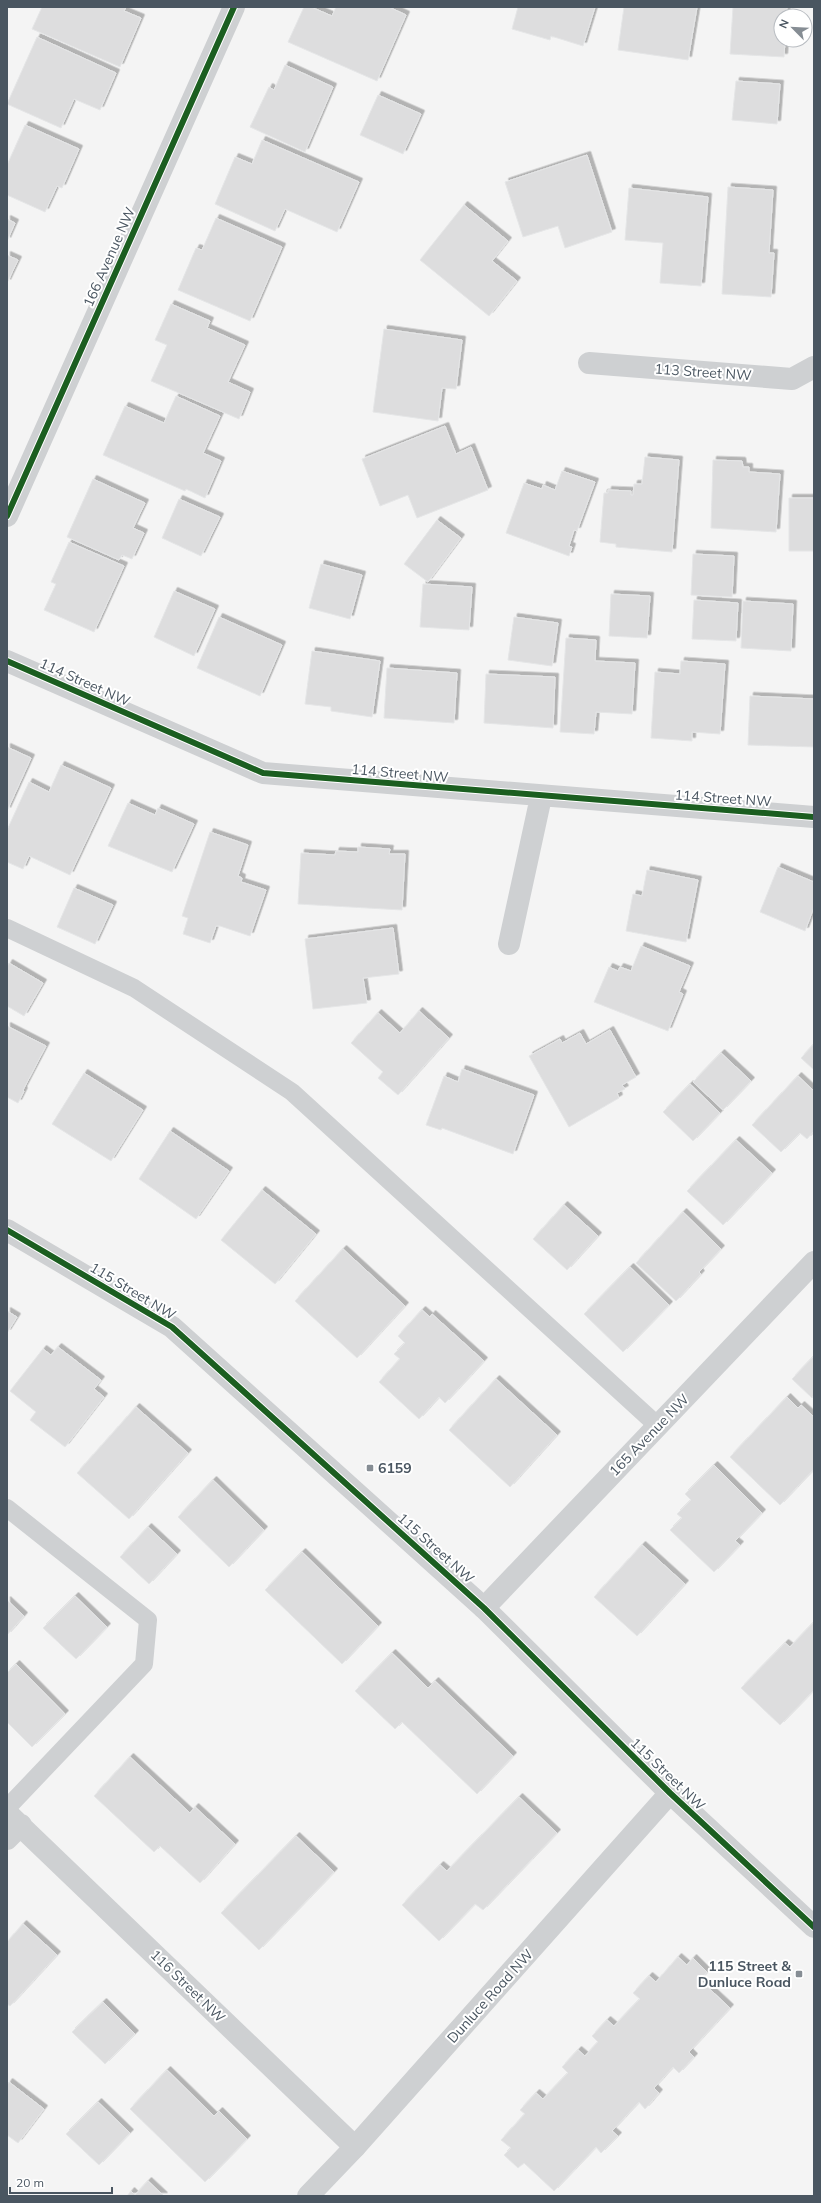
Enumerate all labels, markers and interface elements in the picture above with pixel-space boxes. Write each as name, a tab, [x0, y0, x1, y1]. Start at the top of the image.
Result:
north arrow	[773, 8, 813, 48]
text: N	[776, 17, 792, 31]
street label: 166 Avenue NW	[79, 204, 139, 310]
street label: 113 Street NW	[654, 360, 753, 384]
street label: 114 Street NW	[37, 654, 133, 710]
street label: 114 Street NW	[351, 760, 450, 786]
street label: 114 Street NW	[674, 786, 773, 810]
street label: 115 Street NW	[87, 1258, 180, 1324]
street label: 165 Avenue NW	[605, 1390, 693, 1480]
place label: 6159	[378, 1459, 412, 1477]
marker: 6159	[365, 1463, 375, 1473]
street label: 115 Street NW	[394, 1509, 478, 1588]
street label: 115 Street NW	[627, 1734, 710, 1815]
street label: Dunluce Road NW	[443, 1945, 537, 2047]
street label: 116 Street NW	[147, 1946, 230, 2027]
place label: 115 Street & Dunluce Road	[698, 1957, 791, 1991]
marker: 115 Street & Dunluce Road	[794, 1969, 804, 1979]
scale bar	[10, 2169, 112, 2195]
text: 20 m	[16, 2175, 44, 2190]

